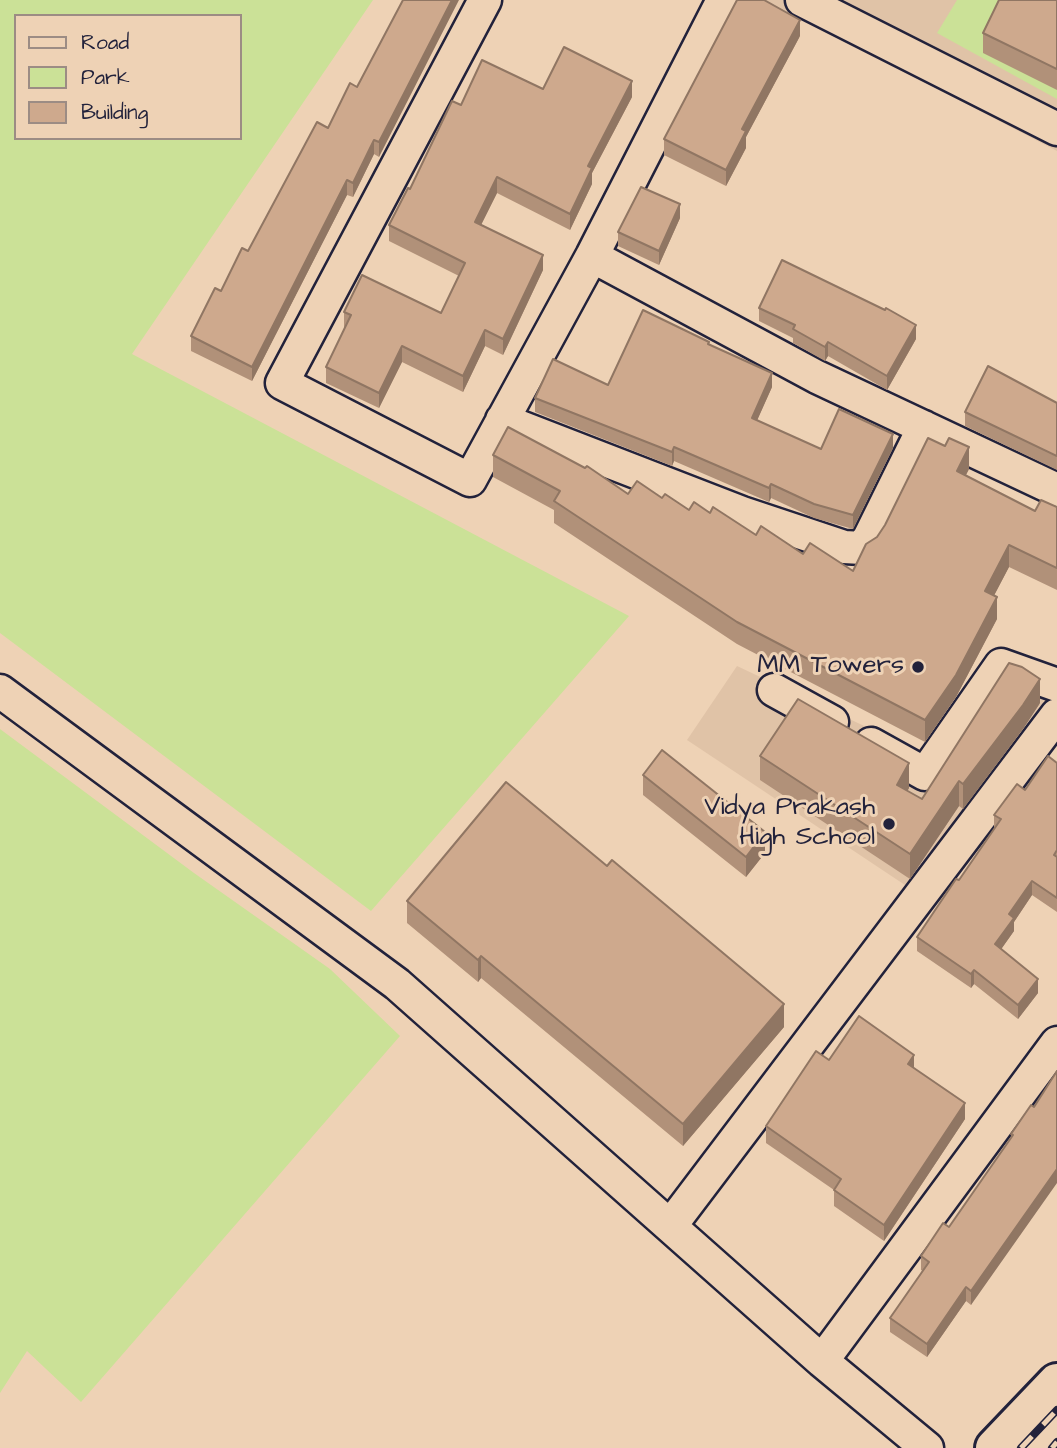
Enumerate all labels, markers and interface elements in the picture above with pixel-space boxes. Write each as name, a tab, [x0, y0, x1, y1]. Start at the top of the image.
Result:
legend	[14, 14, 242, 140]
text: Road	[81, 28, 129, 57]
text: Park	[81, 63, 130, 92]
text: Building	[81, 98, 148, 127]
place label: MM Towers	[757, 651, 904, 683]
marker: MM Towers	[910, 659, 926, 675]
place label: Vidya Prakash High School	[704, 793, 875, 854]
marker: Vidya Prakash High School	[881, 816, 897, 832]

